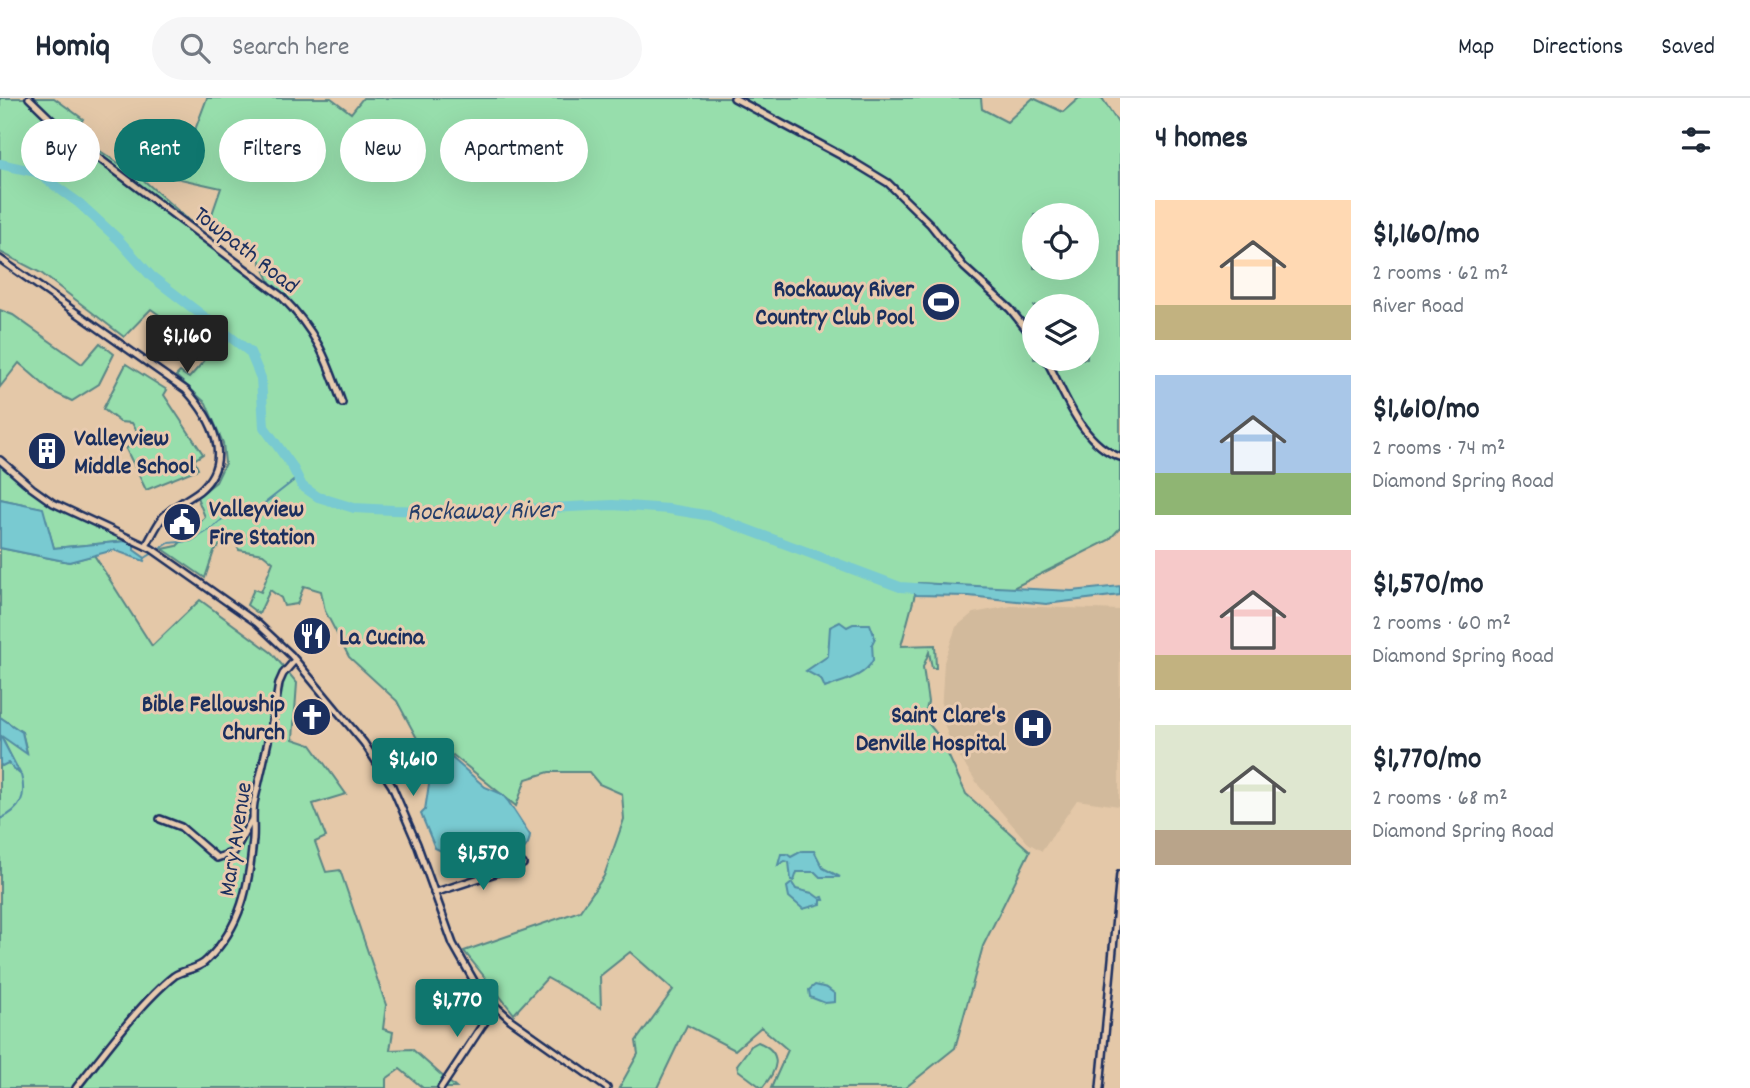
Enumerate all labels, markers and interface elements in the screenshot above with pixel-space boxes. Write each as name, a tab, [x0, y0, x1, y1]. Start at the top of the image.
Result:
search box	[152, 17, 642, 80]
text: Homiq	[35, 25, 110, 72]
icon: search	[176, 29, 214, 67]
text: Search here	[232, 30, 349, 67]
text: Map	[1458, 31, 1494, 65]
text: Directions	[1532, 31, 1623, 65]
text: Saved	[1661, 31, 1715, 65]
chip: Buy	[21, 119, 100, 182]
chip: Rent	[114, 119, 205, 182]
chip: Filters	[219, 119, 326, 182]
chip: New	[340, 119, 426, 182]
chip: Apartment	[440, 119, 588, 182]
text: 4 homes	[1155, 119, 1248, 162]
icon: filters	[1677, 121, 1715, 159]
street label: Towpath Road	[185, 199, 305, 304]
map controls	[1022, 203, 1099, 371]
button: locate	[1022, 203, 1099, 280]
text: $1,160/mo	[1372, 215, 1480, 258]
icon: home	[1211, 228, 1295, 312]
text: 2 rooms · 62 m²	[1372, 258, 1508, 291]
place label: Rockaway River Country Club Pool	[755, 274, 915, 336]
sports icon: Rockaway River Country Club Pool	[920, 281, 962, 323]
text: River Road	[1372, 291, 1464, 324]
button: layers	[1022, 294, 1099, 371]
pin: $1,160	[130, 316, 244, 375]
text: $1,160	[162, 321, 212, 354]
text: $1,610/mo	[1372, 390, 1480, 433]
icon: home	[1211, 403, 1295, 487]
place label: Valleyview Middle School	[74, 423, 195, 485]
building icon: Valleyview Middle School	[26, 430, 68, 472]
text: 2 rooms · 74 m²	[1372, 433, 1505, 466]
text: Diamond Spring Road	[1372, 466, 1554, 499]
water label: Rockaway River	[407, 493, 563, 532]
place label: Valleyview Fire Station	[209, 494, 315, 556]
public building icon: Valleyview Fire Station	[161, 501, 203, 543]
text: $1,570/mo	[1372, 565, 1484, 608]
icon: home	[1211, 578, 1295, 662]
text: 2 rooms · 60 m²	[1372, 608, 1511, 641]
restaurant icon: La Cucina	[291, 615, 333, 657]
place label: La Cucina	[339, 622, 425, 656]
text: Diamond Spring Road	[1372, 641, 1554, 674]
place label: Bible Fellowship Church	[142, 689, 285, 751]
church icon: Bible Fellowship Church	[291, 696, 333, 738]
place label: Saint Clare's Denville Hospital	[856, 700, 1006, 762]
hospital icon: Saint Clare's Denville Hospital	[1012, 707, 1054, 749]
pin: $1,610	[356, 738, 470, 798]
text: $1,770/mo	[1372, 740, 1481, 783]
text: $1,610	[388, 744, 438, 777]
icon: home	[1211, 753, 1295, 837]
street label: Mary Avenue	[211, 780, 263, 899]
text: 2 rooms · 68 m²	[1372, 783, 1508, 816]
text: Diamond Spring Road	[1372, 816, 1554, 849]
pin: $1,570	[426, 832, 540, 892]
text: $1,570	[456, 838, 510, 871]
pin: $1,770	[400, 979, 514, 1039]
text: $1,770	[431, 985, 483, 1018]

